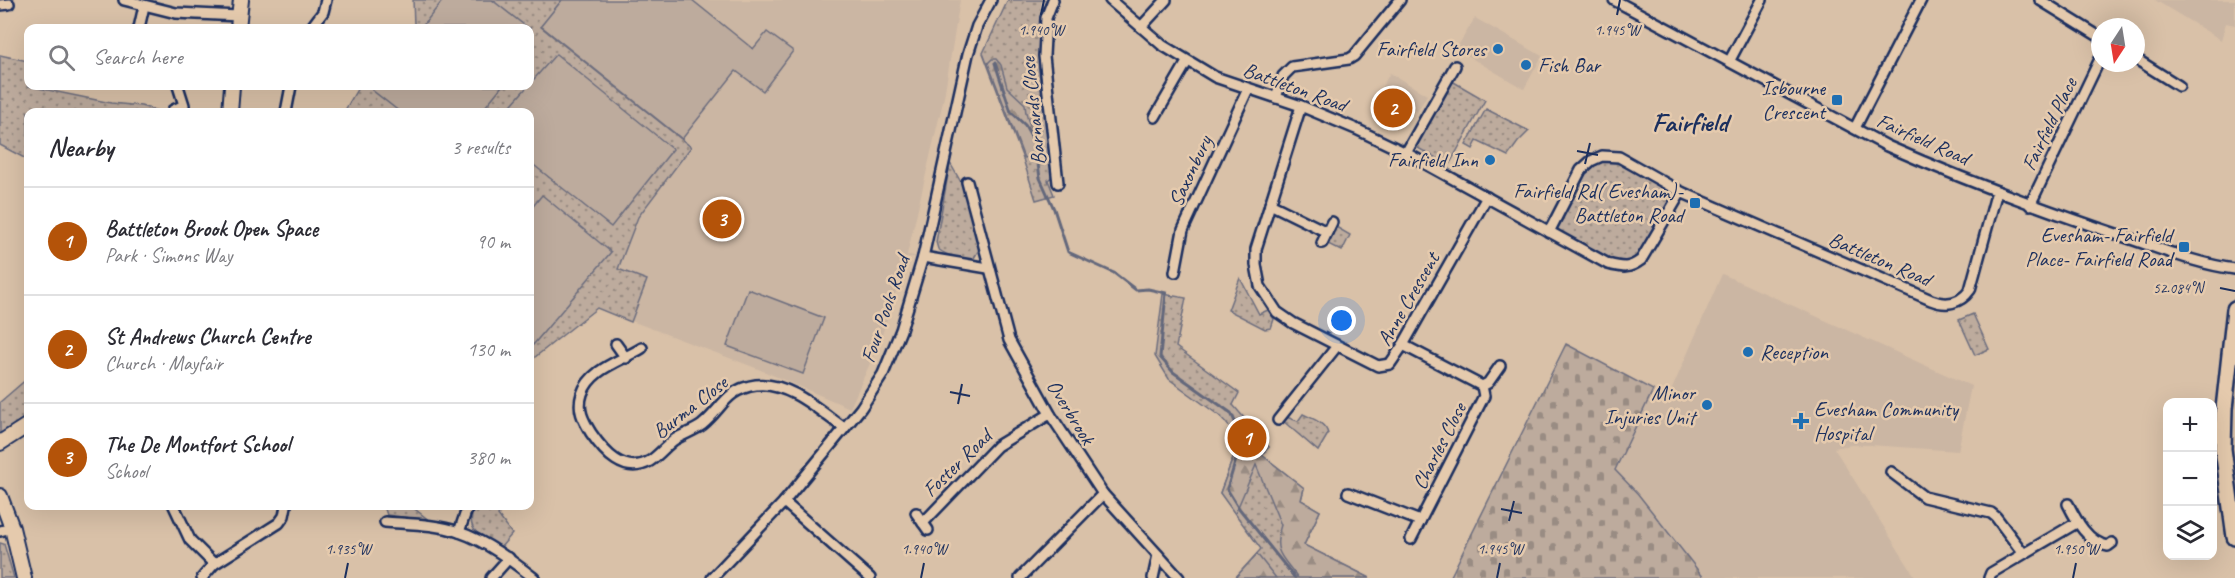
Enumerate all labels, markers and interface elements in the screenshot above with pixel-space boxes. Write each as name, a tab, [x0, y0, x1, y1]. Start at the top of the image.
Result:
north arrow	[2091, 18, 2145, 72]
text: 1.940°W	[1018, 21, 1067, 40]
text: 1.945°W	[1594, 21, 1643, 40]
search box	[24, 24, 534, 90]
place label: Fairfield Stores	[1377, 36, 1488, 62]
icon: search	[45, 41, 78, 74]
marker: Fairfield Stores	[1491, 42, 1505, 56]
text: Search here	[93, 43, 183, 71]
place label: Fish Bar	[1538, 52, 1602, 78]
street label: Barnards Close	[1014, 55, 1052, 166]
street label: Battleton Road	[1240, 56, 1353, 119]
marker: Fish Bar	[1519, 58, 1533, 72]
street label: Fairfield Place	[2015, 72, 2083, 175]
place label: Isbourne Crescent	[1761, 75, 1827, 125]
pin: 2	[1374, 86, 1412, 130]
marker: Isbourne Crescent	[1830, 93, 1844, 107]
district label: Fairfield	[1652, 105, 1732, 139]
street label: Fairfield Road	[1873, 107, 1977, 172]
street label: Saxonbury	[1162, 130, 1218, 210]
text: Nearby	[48, 131, 113, 164]
text: 3 results	[451, 135, 510, 160]
place label: Fairfield Inn	[1388, 147, 1479, 173]
marker: Fairfield Inn	[1483, 153, 1497, 167]
place label: Fairfield Rd( Evesham)- Battleton Road	[1513, 178, 1686, 228]
pin: 3	[702, 196, 742, 242]
marker: Fairfield Rd( Evesham)- Battleton Road	[1688, 196, 1702, 210]
text: Battleton Brook Open Space	[105, 215, 318, 243]
place label: Evesham- Fairfield Place- Fairfield Road	[2025, 222, 2176, 272]
street label: Battleton Road	[1825, 226, 1938, 293]
text: 1	[63, 229, 72, 254]
text: 90 m	[476, 229, 510, 254]
marker: Evesham- Fairfield Place- Fairfield Road	[2177, 240, 2191, 254]
text: Park · Simons Way	[105, 243, 232, 268]
street label: Anne Crescent	[1371, 246, 1446, 350]
street label: Four Pools Road	[855, 248, 917, 366]
text: 52.084°N	[2153, 279, 2206, 298]
your location	[1327, 306, 1356, 335]
text: St Andrews Church Centre	[105, 323, 310, 351]
text: 2	[63, 337, 72, 362]
text: 130 m	[467, 337, 510, 362]
place label: Reception	[1760, 339, 1828, 365]
marker: Reception	[1741, 345, 1755, 359]
text: Church · Mayfair	[105, 351, 223, 376]
street label: Burma Close	[647, 368, 734, 444]
street label: Overbrook	[1041, 375, 1102, 450]
place label: Minor Injuries Unit	[1604, 380, 1698, 430]
street label: Charles Close	[1406, 396, 1473, 494]
place label: Evesham Community Hospital	[1814, 396, 1960, 446]
marker: Minor Injuries Unit	[1700, 398, 1714, 412]
map controls	[2163, 398, 2217, 560]
button: +	[2163, 398, 2217, 452]
marker: Evesham Community Hospital	[1792, 412, 1810, 430]
pin: 1	[1228, 416, 1266, 460]
street label: Foster Road	[917, 421, 1000, 502]
text: The De Montfort School	[105, 431, 290, 459]
text: 3	[63, 445, 72, 470]
text: 380 m	[467, 445, 510, 470]
button: −	[2163, 452, 2217, 506]
text: School	[105, 459, 148, 484]
button: layers	[2163, 506, 2217, 560]
text: 1.935°W	[325, 540, 374, 559]
text: 1.940°W	[901, 540, 950, 559]
text: 1.945°W	[1477, 540, 1526, 559]
text: 1.950°W	[2053, 540, 2102, 559]

